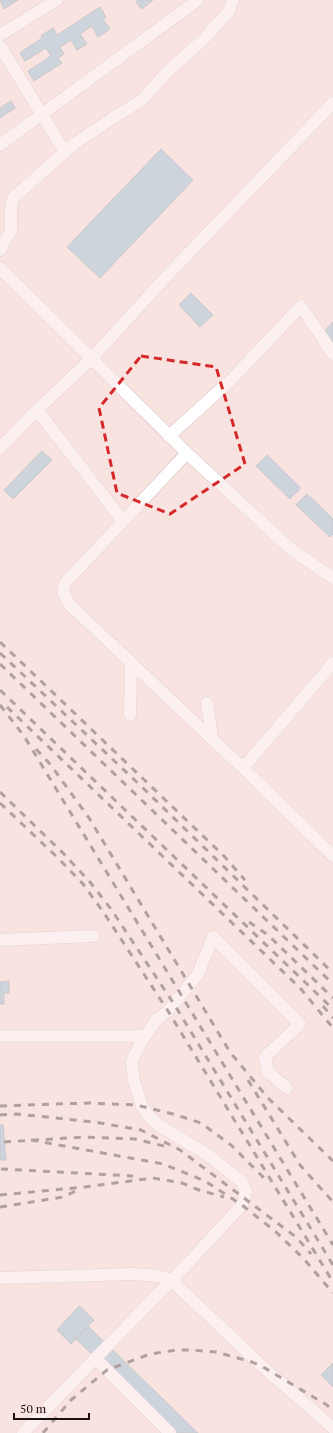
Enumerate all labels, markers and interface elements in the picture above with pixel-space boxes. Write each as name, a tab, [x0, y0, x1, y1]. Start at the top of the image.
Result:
scale bar	[14, 1395, 89, 1421]
text: 50 m	[20, 1401, 47, 1416]

